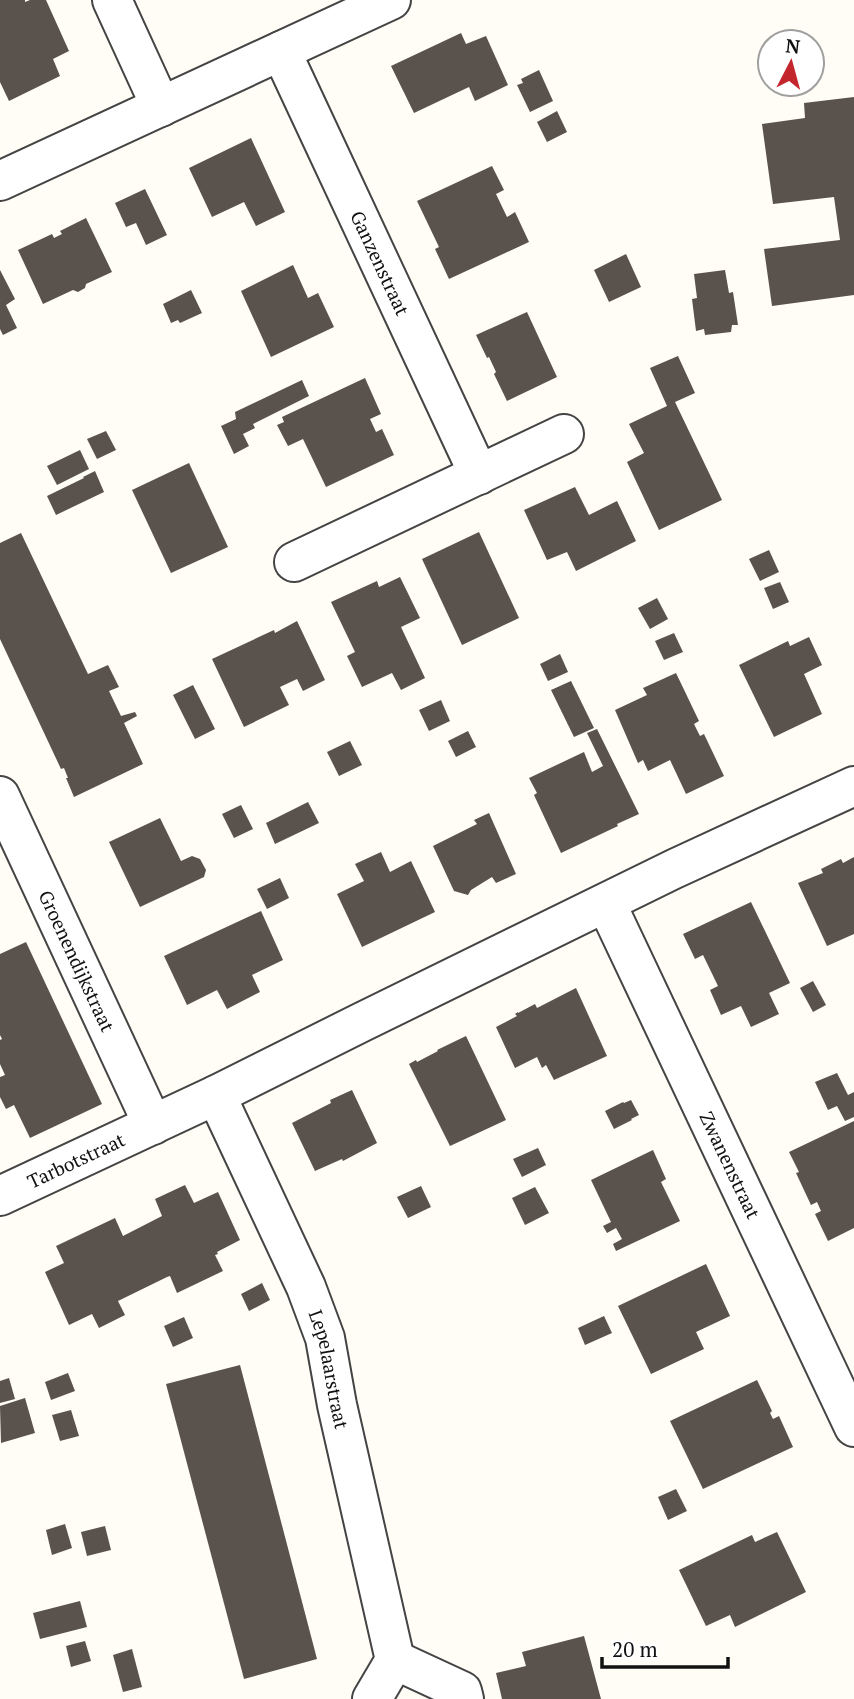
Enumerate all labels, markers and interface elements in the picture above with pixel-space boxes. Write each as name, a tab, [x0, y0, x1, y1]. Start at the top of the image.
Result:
north arrow	[756, 28, 826, 98]
text: N	[784, 32, 802, 59]
street label: Ganzenstraat	[345, 206, 416, 319]
street label: Groenendijkstraat	[34, 886, 121, 1035]
street label: Zwanenstraat	[694, 1107, 767, 1223]
street label: Tarbotstraat	[23, 1126, 129, 1193]
street label: Lepelaarstraat	[304, 1306, 355, 1431]
scale bar	[602, 1626, 728, 1670]
text: 20 m	[612, 1635, 658, 1663]

